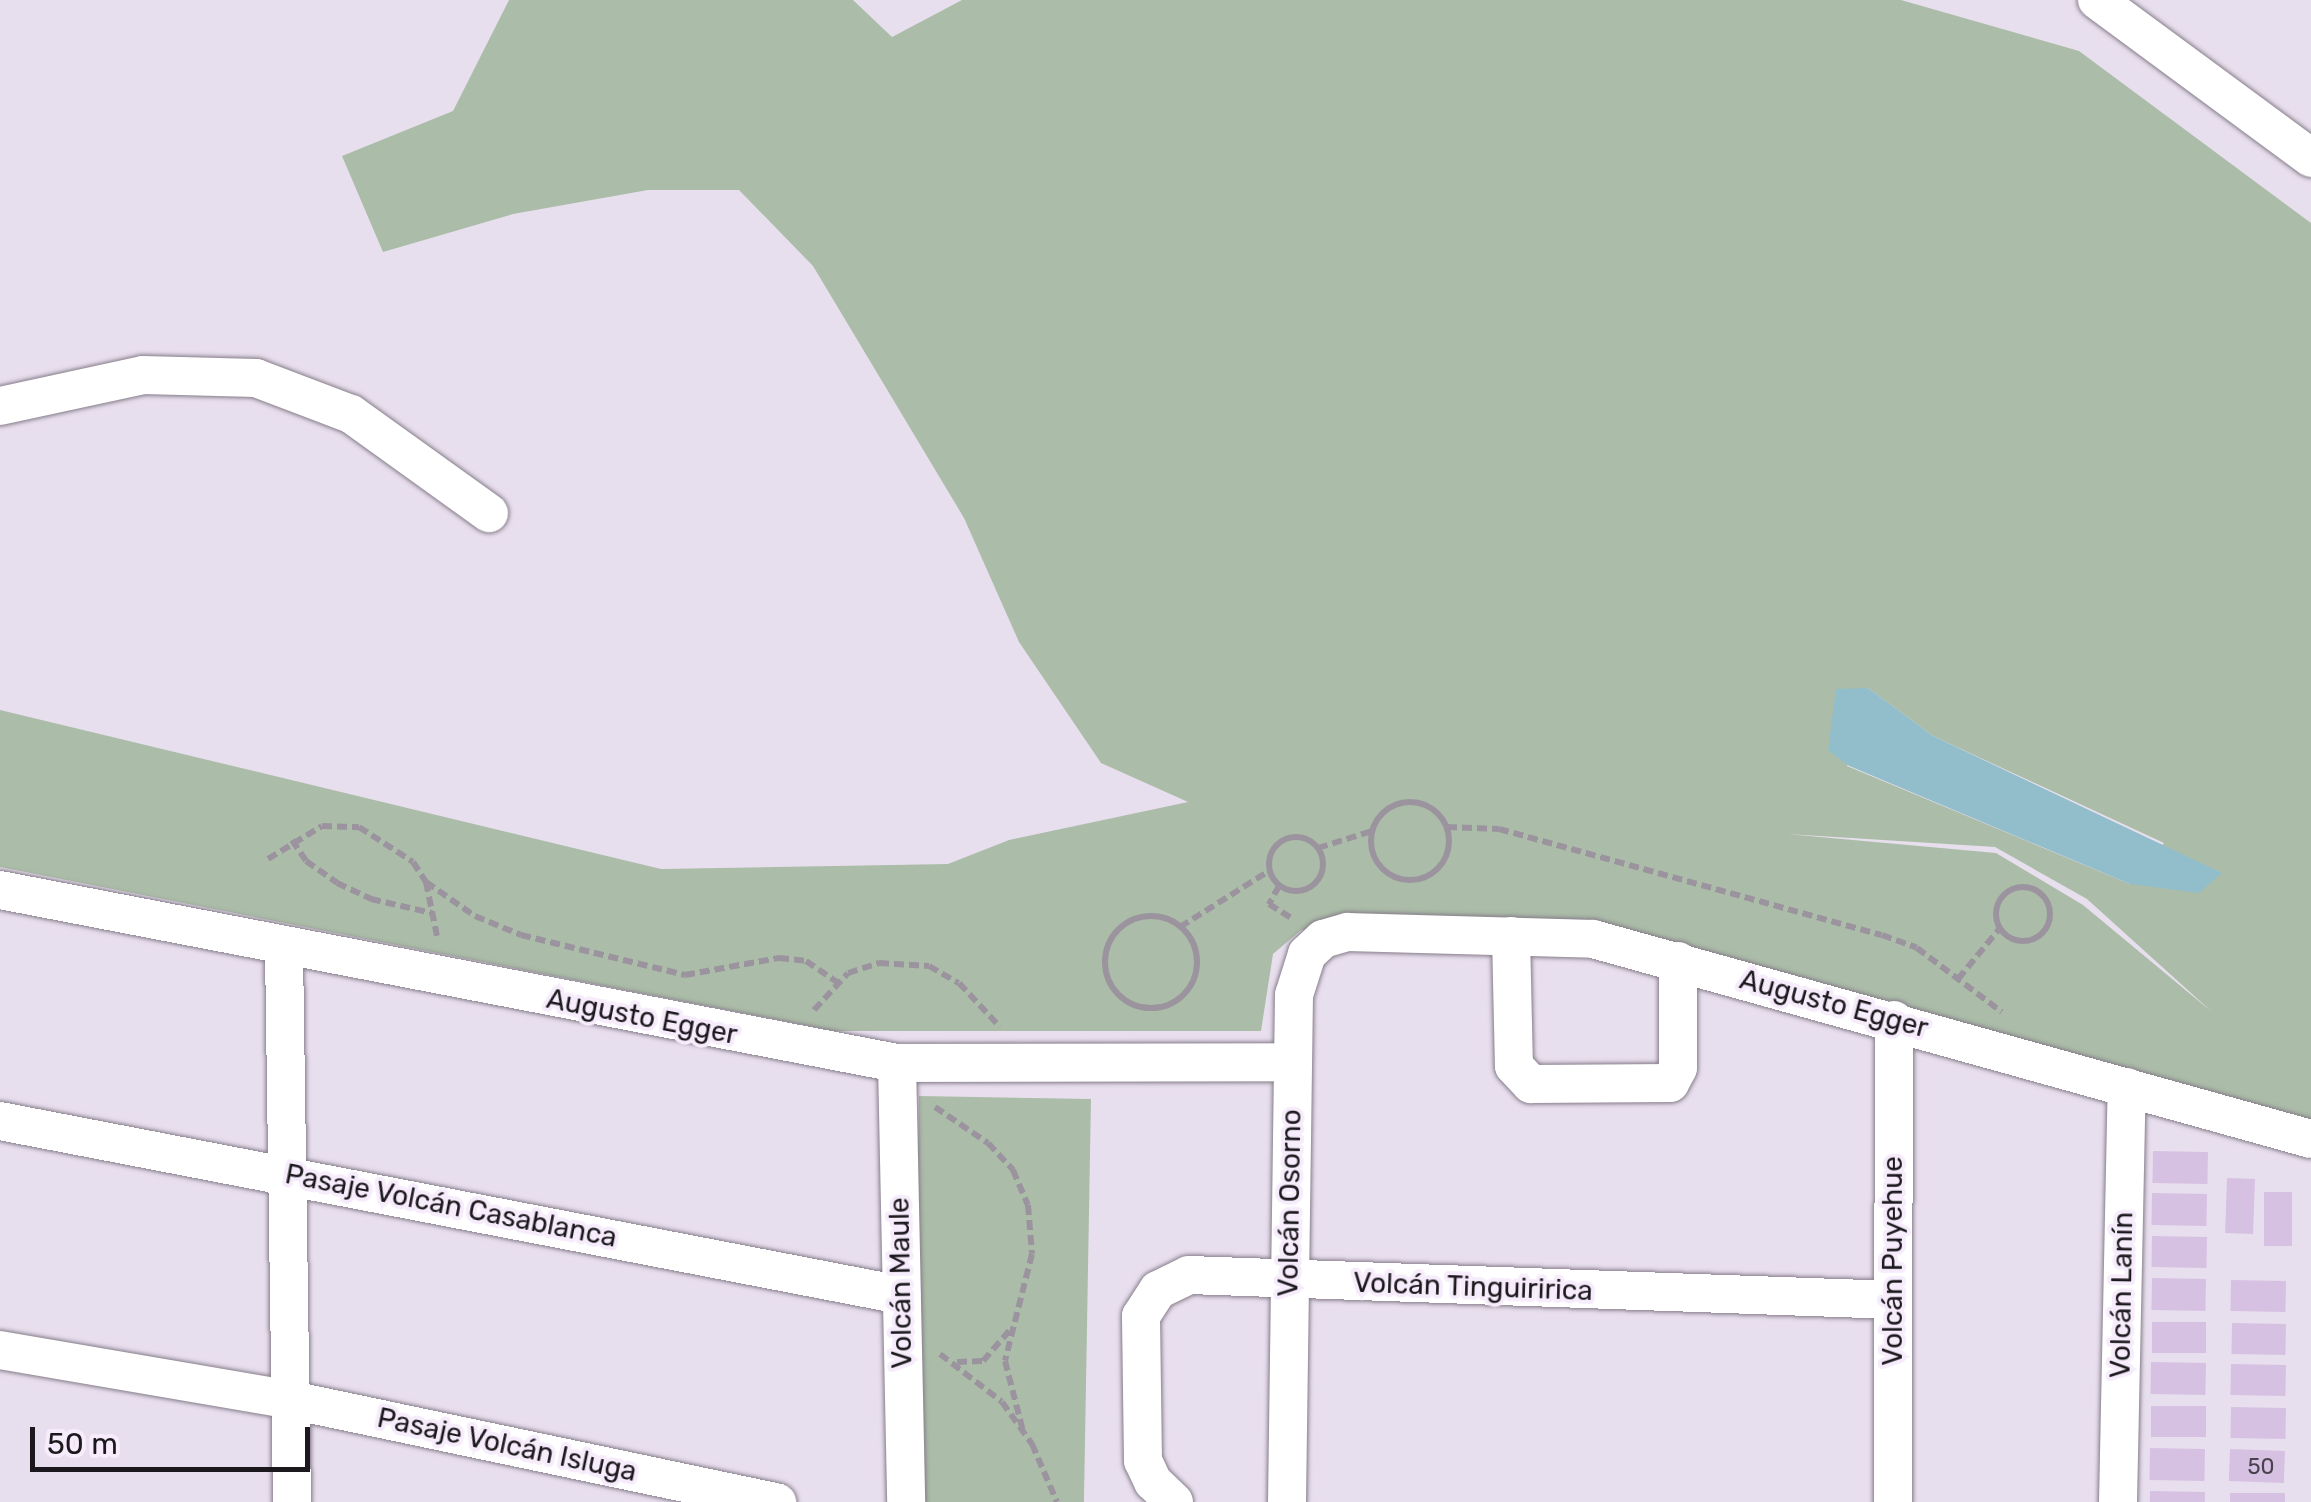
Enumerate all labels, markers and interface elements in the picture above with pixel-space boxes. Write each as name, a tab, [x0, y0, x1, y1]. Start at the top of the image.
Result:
street label: Augusto Egger	[1736, 963, 1932, 1045]
street label: Augusto Egger	[544, 982, 740, 1052]
street label: Volcán Osorno	[1272, 1109, 1308, 1297]
street label: Volcán Puyehue	[1876, 1156, 1910, 1366]
street label: Pasaje Volcán Casablanca	[282, 1157, 620, 1255]
street label: Volcán Maule	[883, 1197, 919, 1369]
street label: Volcán Lanín	[2104, 1212, 2140, 1378]
street label: Volcán Tinguiririca	[1352, 1266, 1594, 1308]
street label: Pasaje Volcán Isluga	[374, 1401, 640, 1489]
scale bar	[35, 1407, 315, 1469]
text: 50 m	[47, 1426, 118, 1462]
house number: 50	[2247, 1454, 2275, 1480]

